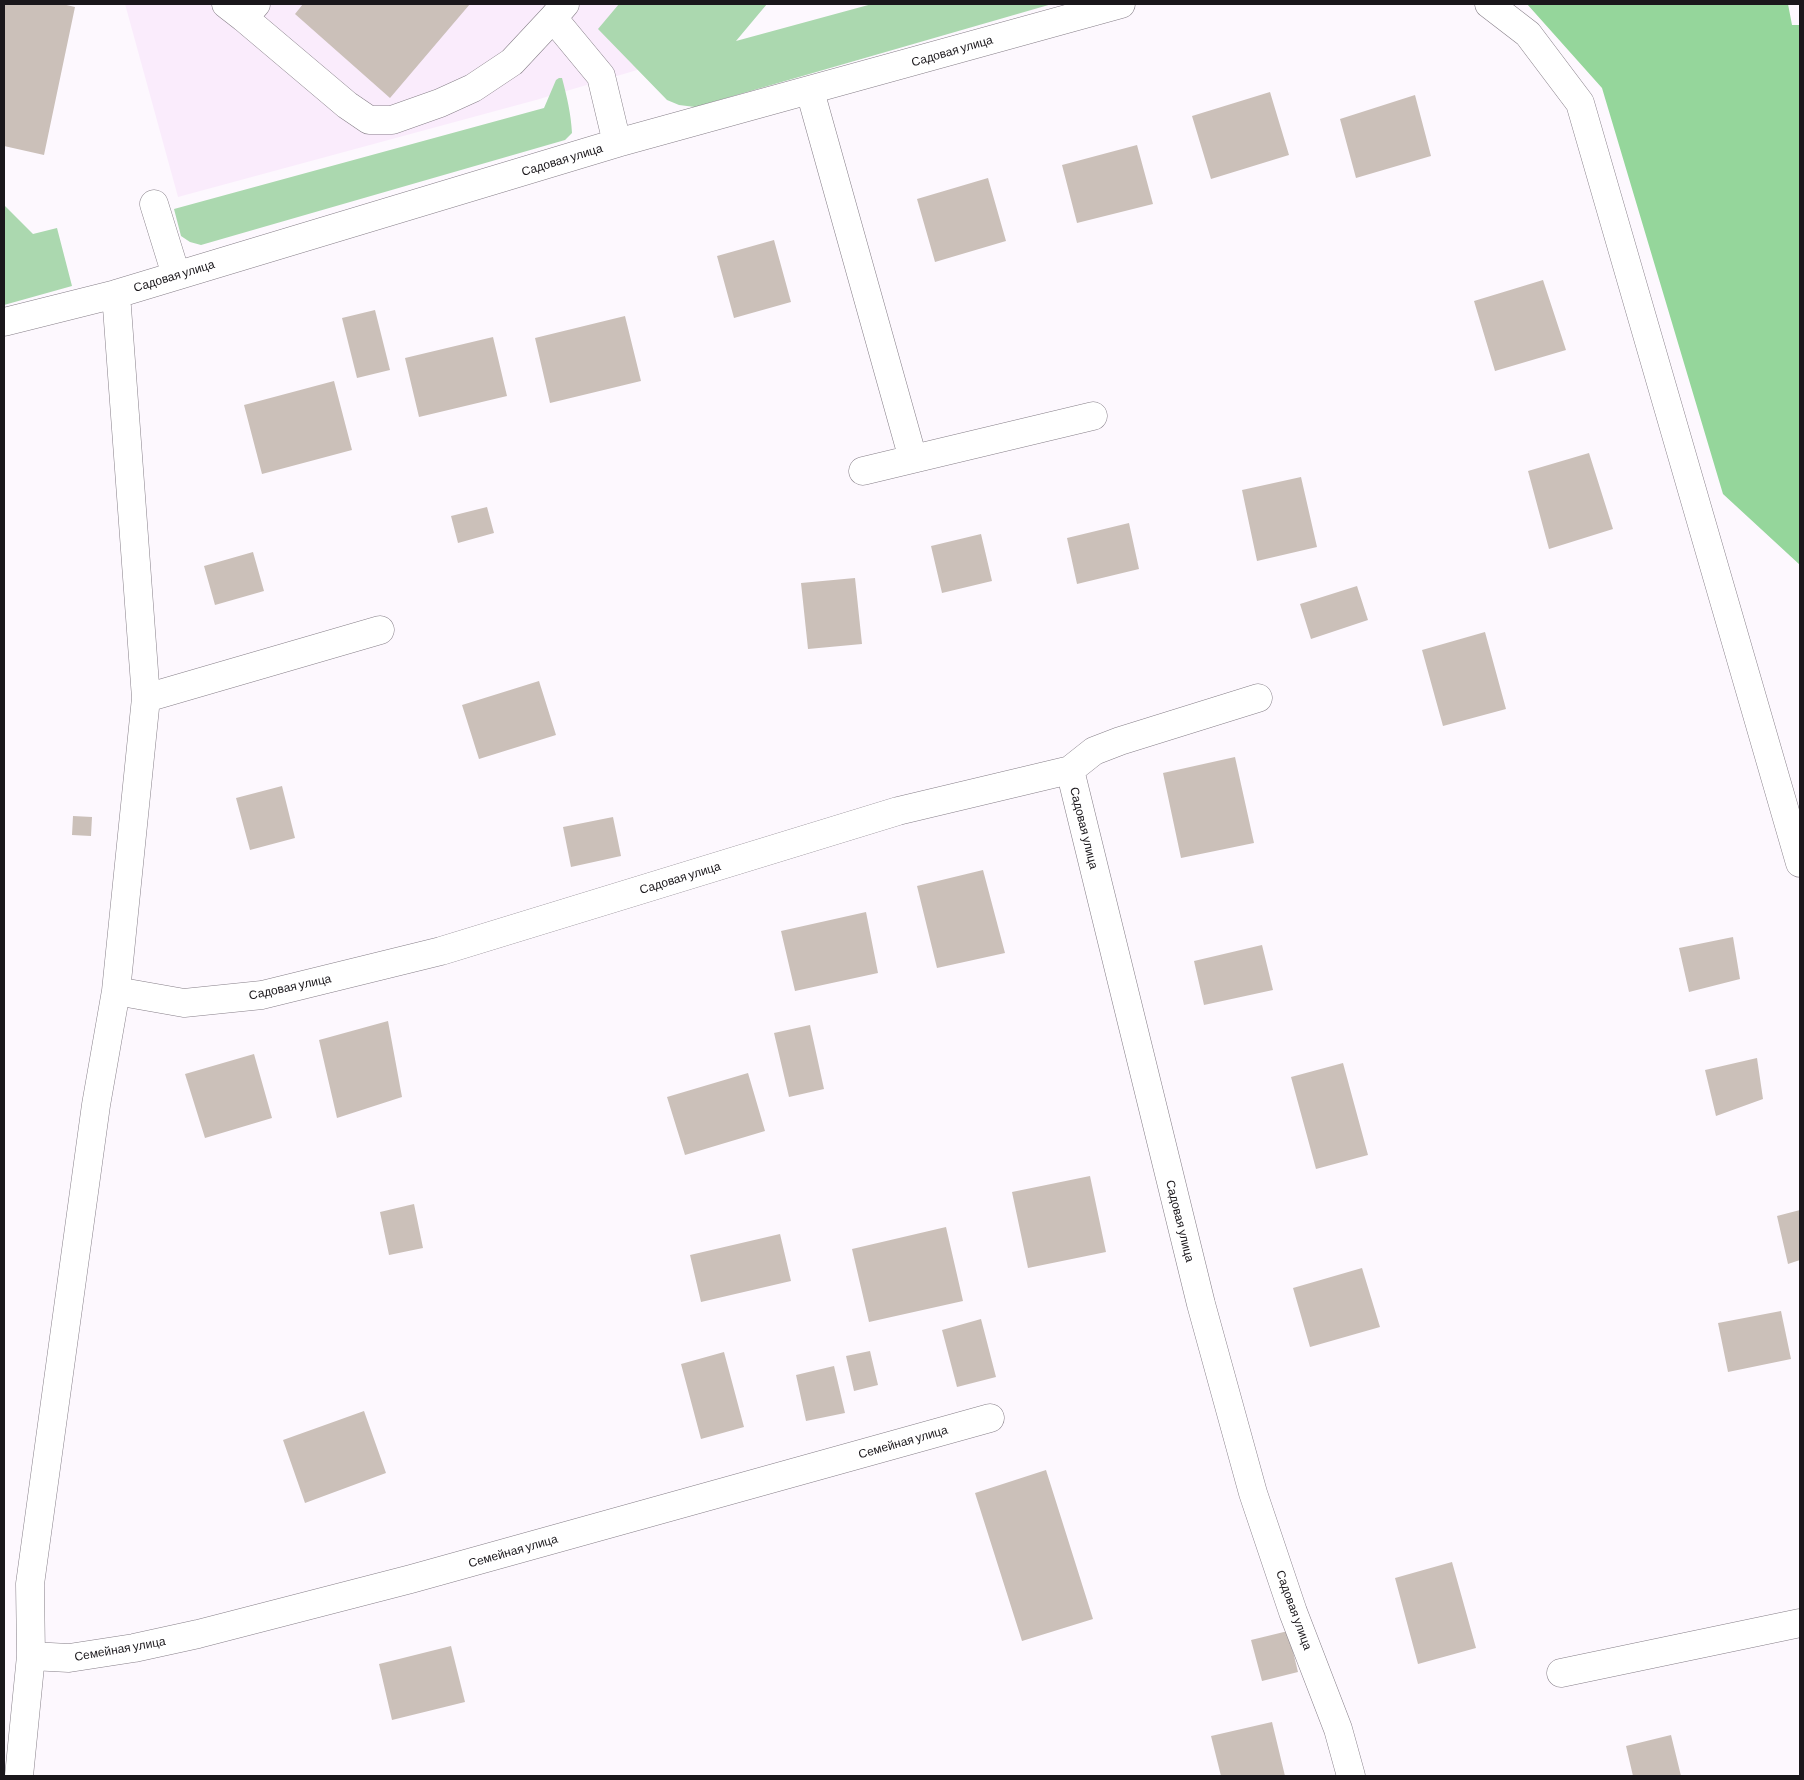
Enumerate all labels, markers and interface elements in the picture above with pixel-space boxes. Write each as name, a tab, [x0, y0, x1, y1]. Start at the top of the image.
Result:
street label: Садовая улица	[910, 33, 994, 69]
street label: Садовая улица	[520, 141, 604, 179]
street label: Садовая улица	[132, 257, 216, 295]
street label: Садовая улица	[1067, 786, 1101, 870]
street label: Садовая улица	[638, 859, 722, 897]
street label: Садовая улица	[247, 971, 333, 1003]
street label: Садовая улица	[1163, 1179, 1197, 1263]
street label: Семейная улица	[857, 1422, 949, 1462]
street label: Семейная улица	[467, 1531, 559, 1571]
street label: Садовая улица	[1273, 1568, 1315, 1652]
street label: Семейная улица	[73, 1634, 167, 1664]

